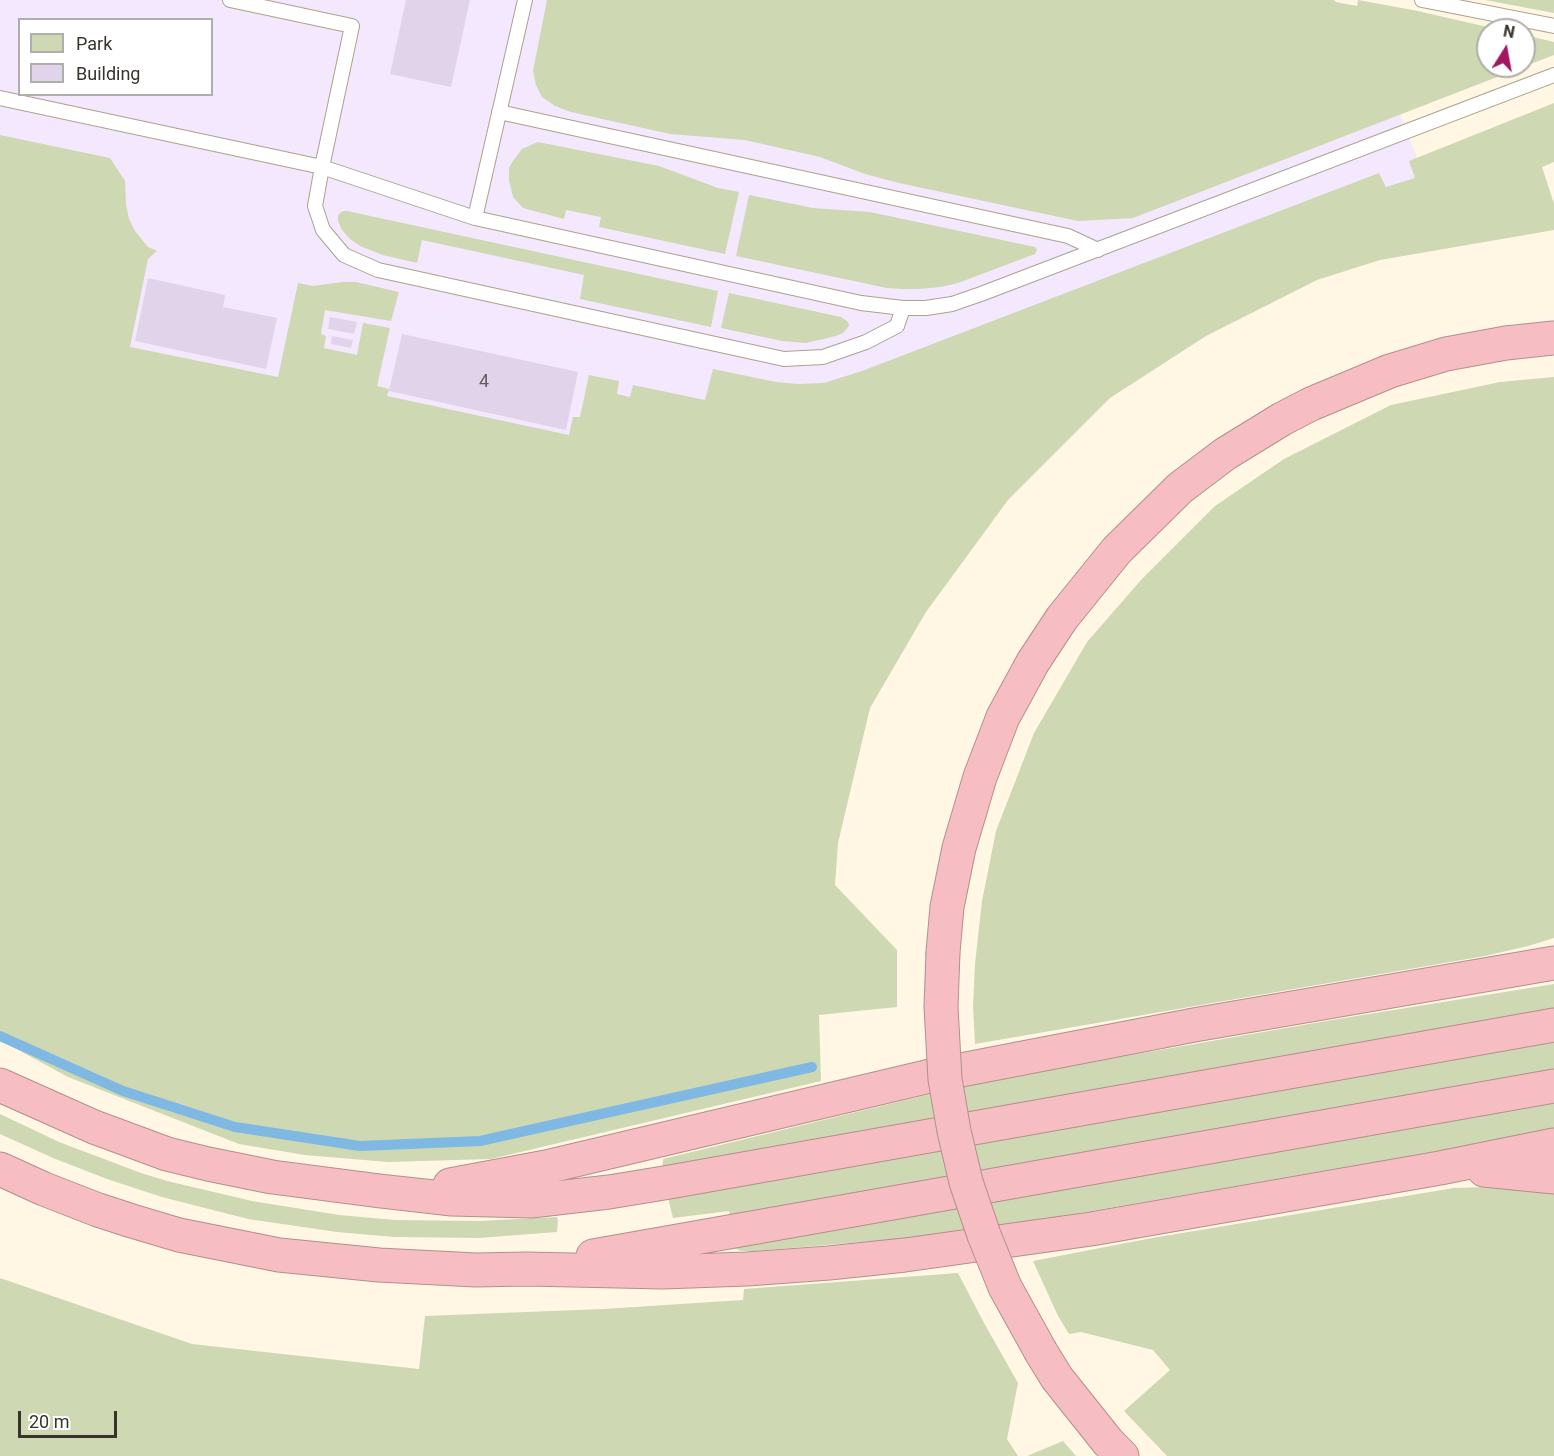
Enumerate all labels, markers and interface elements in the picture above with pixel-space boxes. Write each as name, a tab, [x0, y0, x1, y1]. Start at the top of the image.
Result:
legend	[18, 18, 213, 96]
north arrow	[1476, 18, 1536, 78]
text: N	[1502, 21, 1516, 42]
text: Park	[76, 33, 112, 54]
text: Building	[76, 63, 140, 84]
house number: 4	[479, 371, 489, 393]
scale bar	[21, 1399, 120, 1437]
text: 20 m	[29, 1411, 69, 1432]

